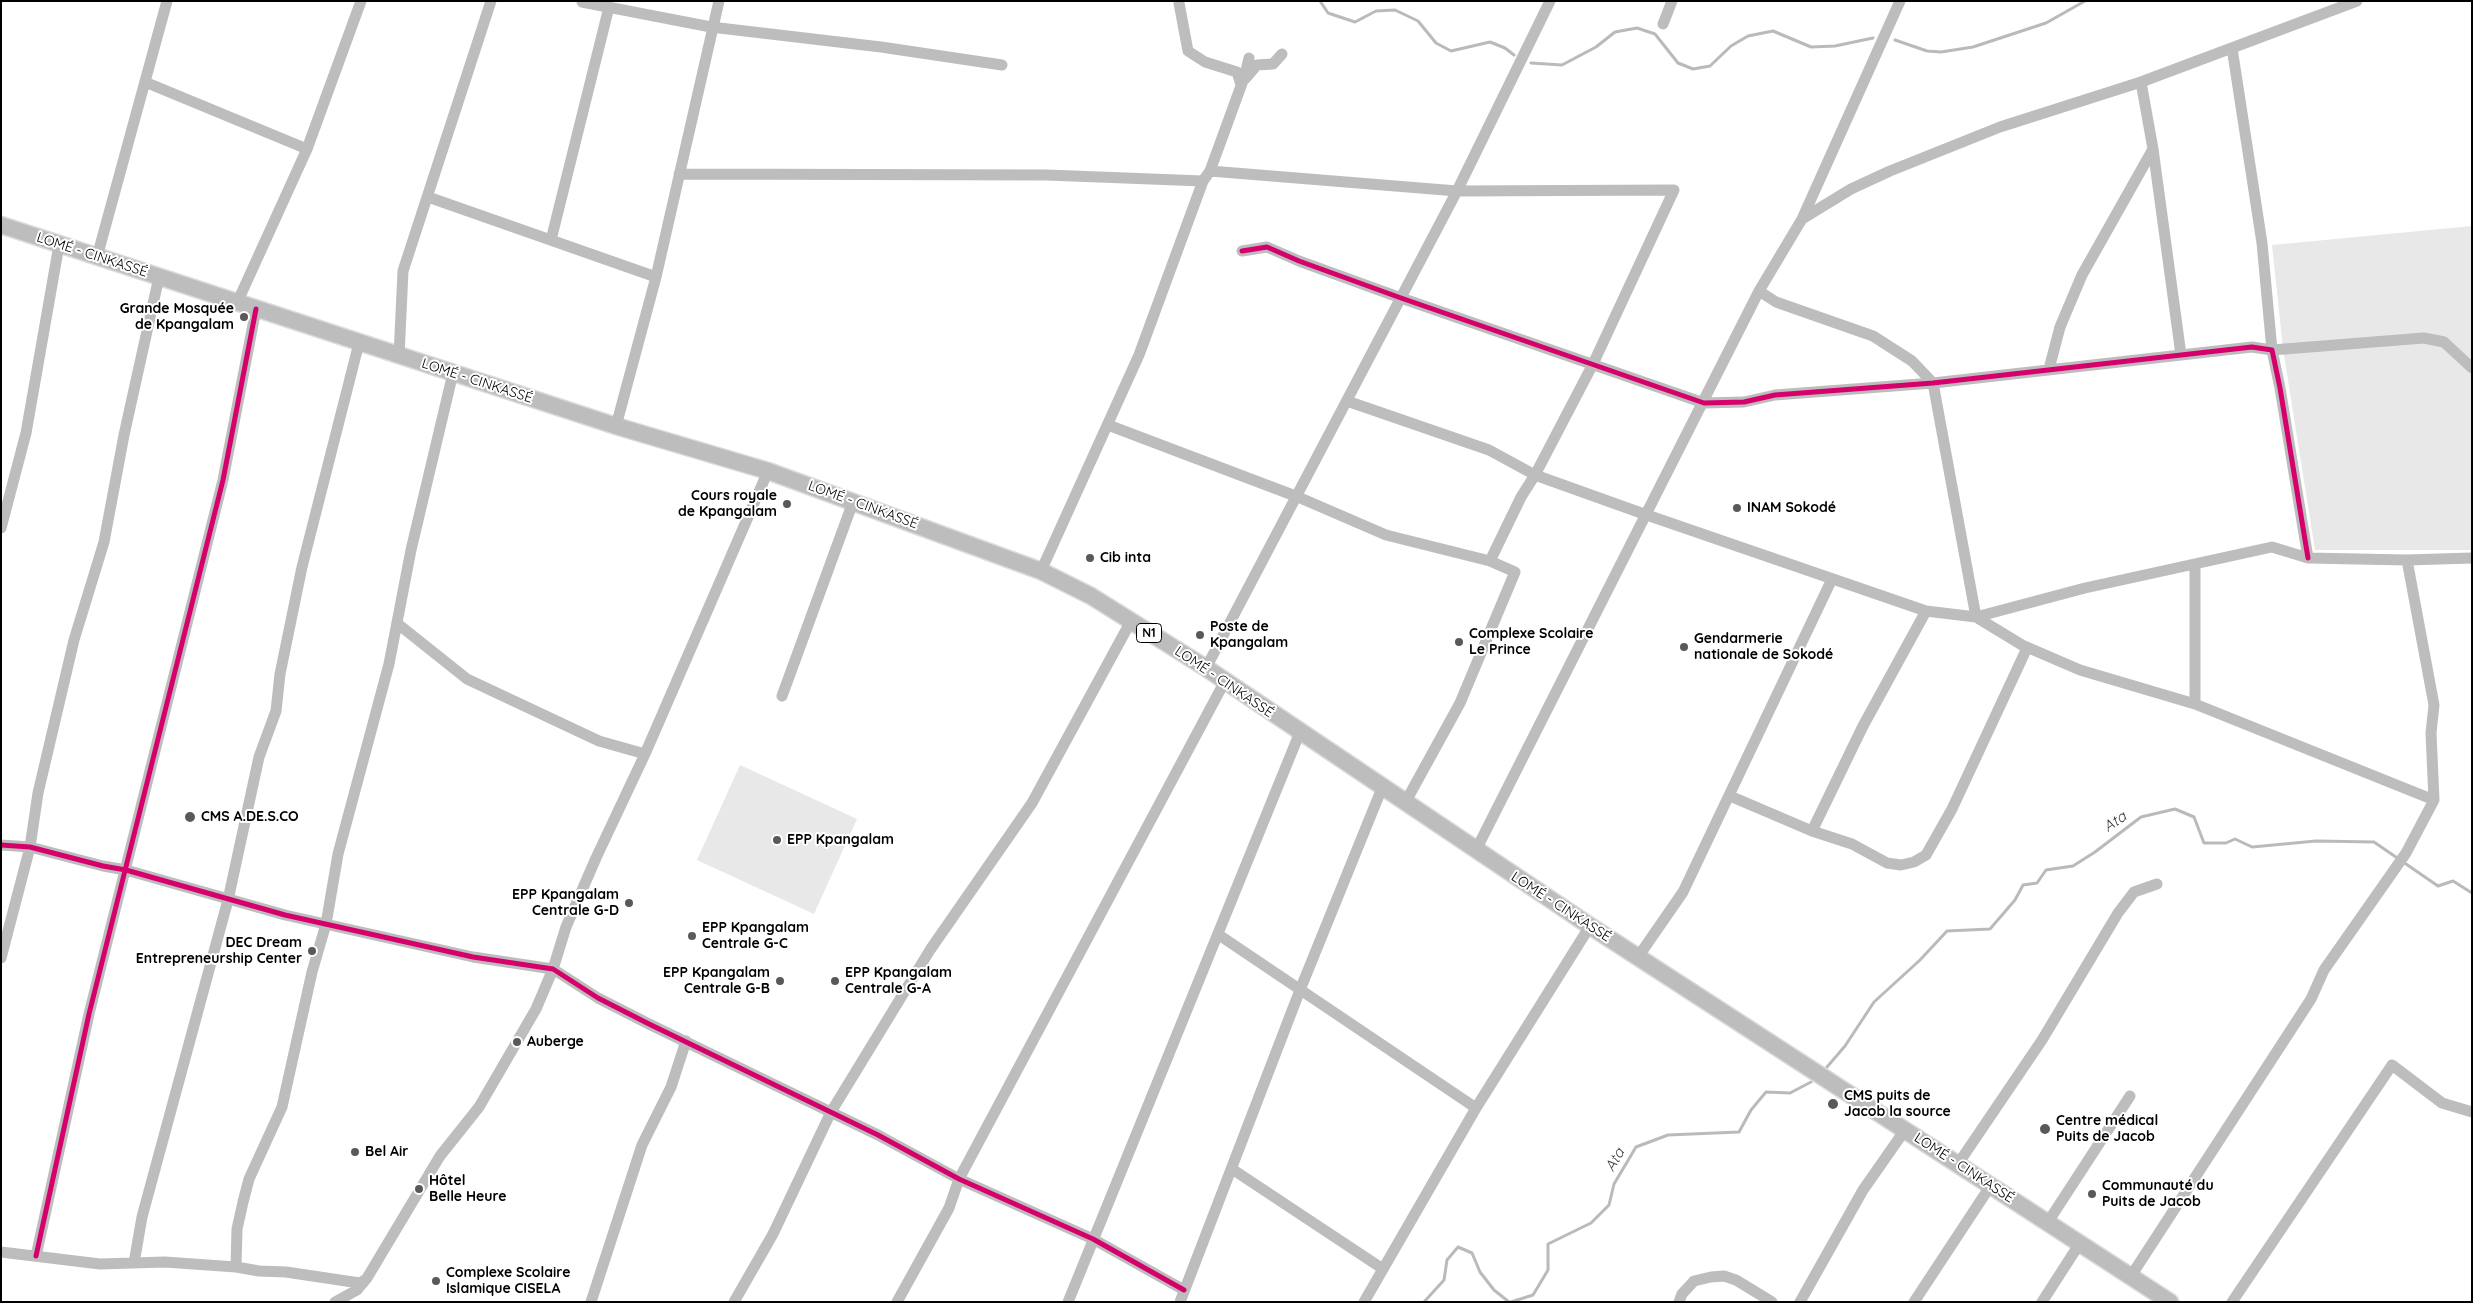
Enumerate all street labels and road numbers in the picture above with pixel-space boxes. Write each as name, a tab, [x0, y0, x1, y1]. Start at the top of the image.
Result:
street label: LOMÉ - CINKASSÉ	[34, 229, 150, 281]
street label: LOMÉ - CINKASSÉ	[419, 355, 535, 407]
street label: LOMÉ - CINKASSÉ	[806, 477, 920, 533]
road number: N1	[1136, 624, 1162, 642]
street label: LOMÉ - CINKASSÉ	[1171, 643, 1277, 721]
street label: LOMÉ - CINKASSÉ	[1508, 868, 1614, 946]
street label: LOMÉ - CINKASSÉ	[1911, 1129, 2017, 1207]

